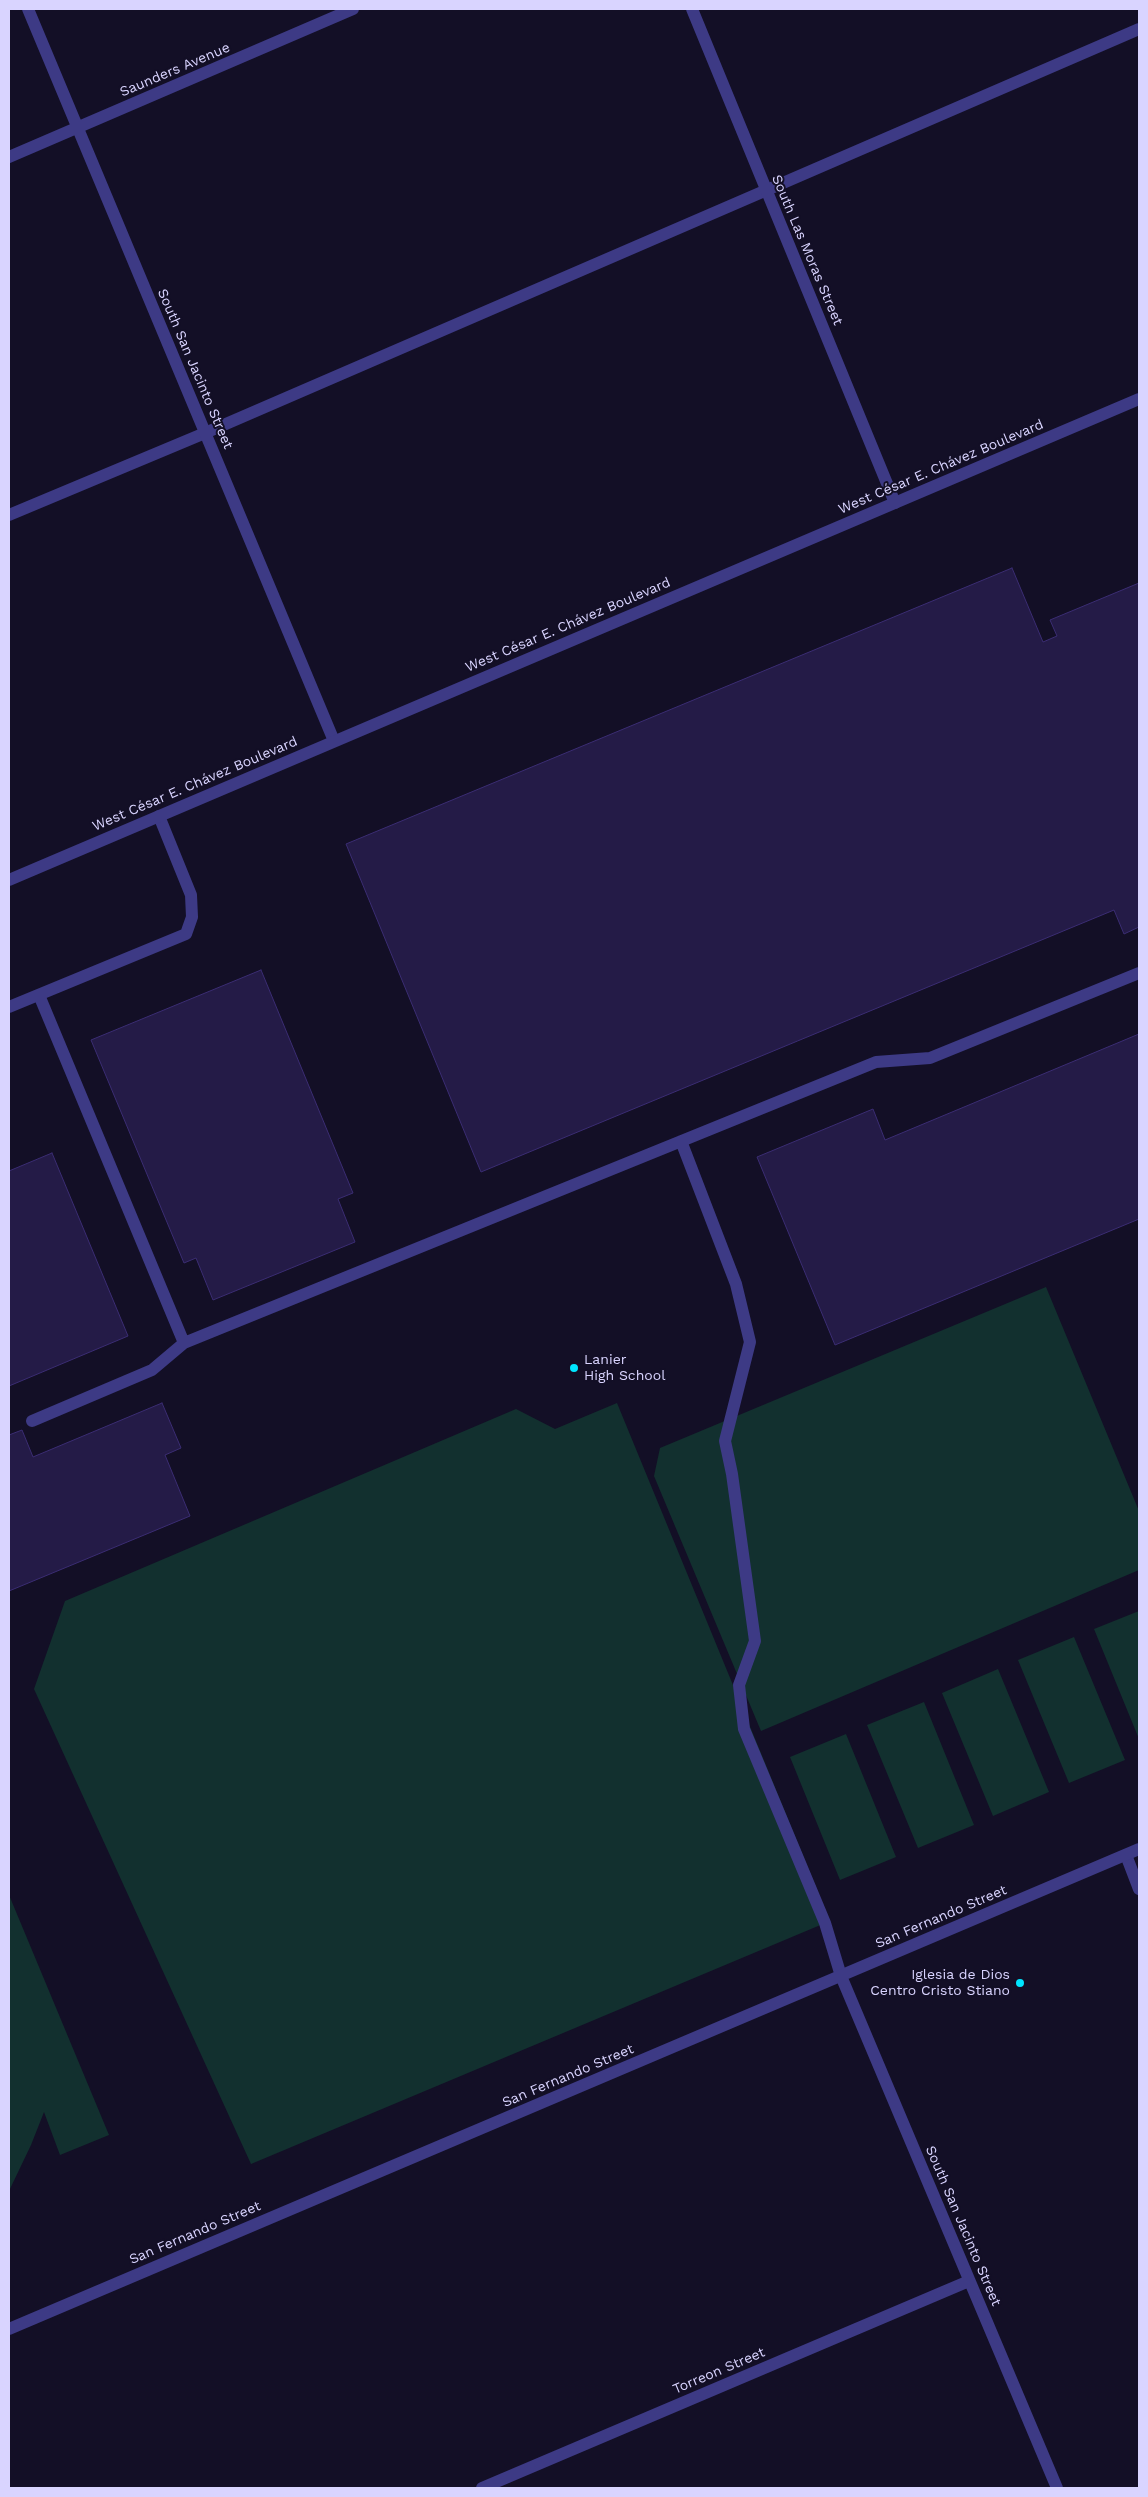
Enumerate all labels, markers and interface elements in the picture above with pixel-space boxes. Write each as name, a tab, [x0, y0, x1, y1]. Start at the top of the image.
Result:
street label: Saunders Avenue	[117, 39, 233, 101]
street label: South Las Moras Street	[768, 172, 846, 328]
street label: South San Jacinto Street	[154, 286, 236, 452]
street label: West César E. Chávez Boulevard	[836, 416, 1046, 518]
street label: West César E. Chávez Boulevard	[463, 574, 673, 676]
street label: West César E. Chávez Boulevard	[90, 733, 300, 835]
place label: Lanier High School	[584, 1352, 665, 1384]
marker: Lanier High School	[568, 1362, 580, 1374]
street label: San Fernando Street	[873, 1882, 1009, 1952]
place label: Iglesia de Dios Centro Cristo Stiano	[870, 1967, 1010, 2000]
marker: Iglesia de Dios Centro Cristo Stiano	[1014, 1977, 1026, 1989]
street label: San Fernando Street	[500, 2041, 636, 2111]
street label: South San Jacinto Street	[922, 2143, 1004, 2309]
street label: San Fernando Street	[127, 2198, 263, 2268]
street label: Torreon Street	[670, 2344, 768, 2398]

